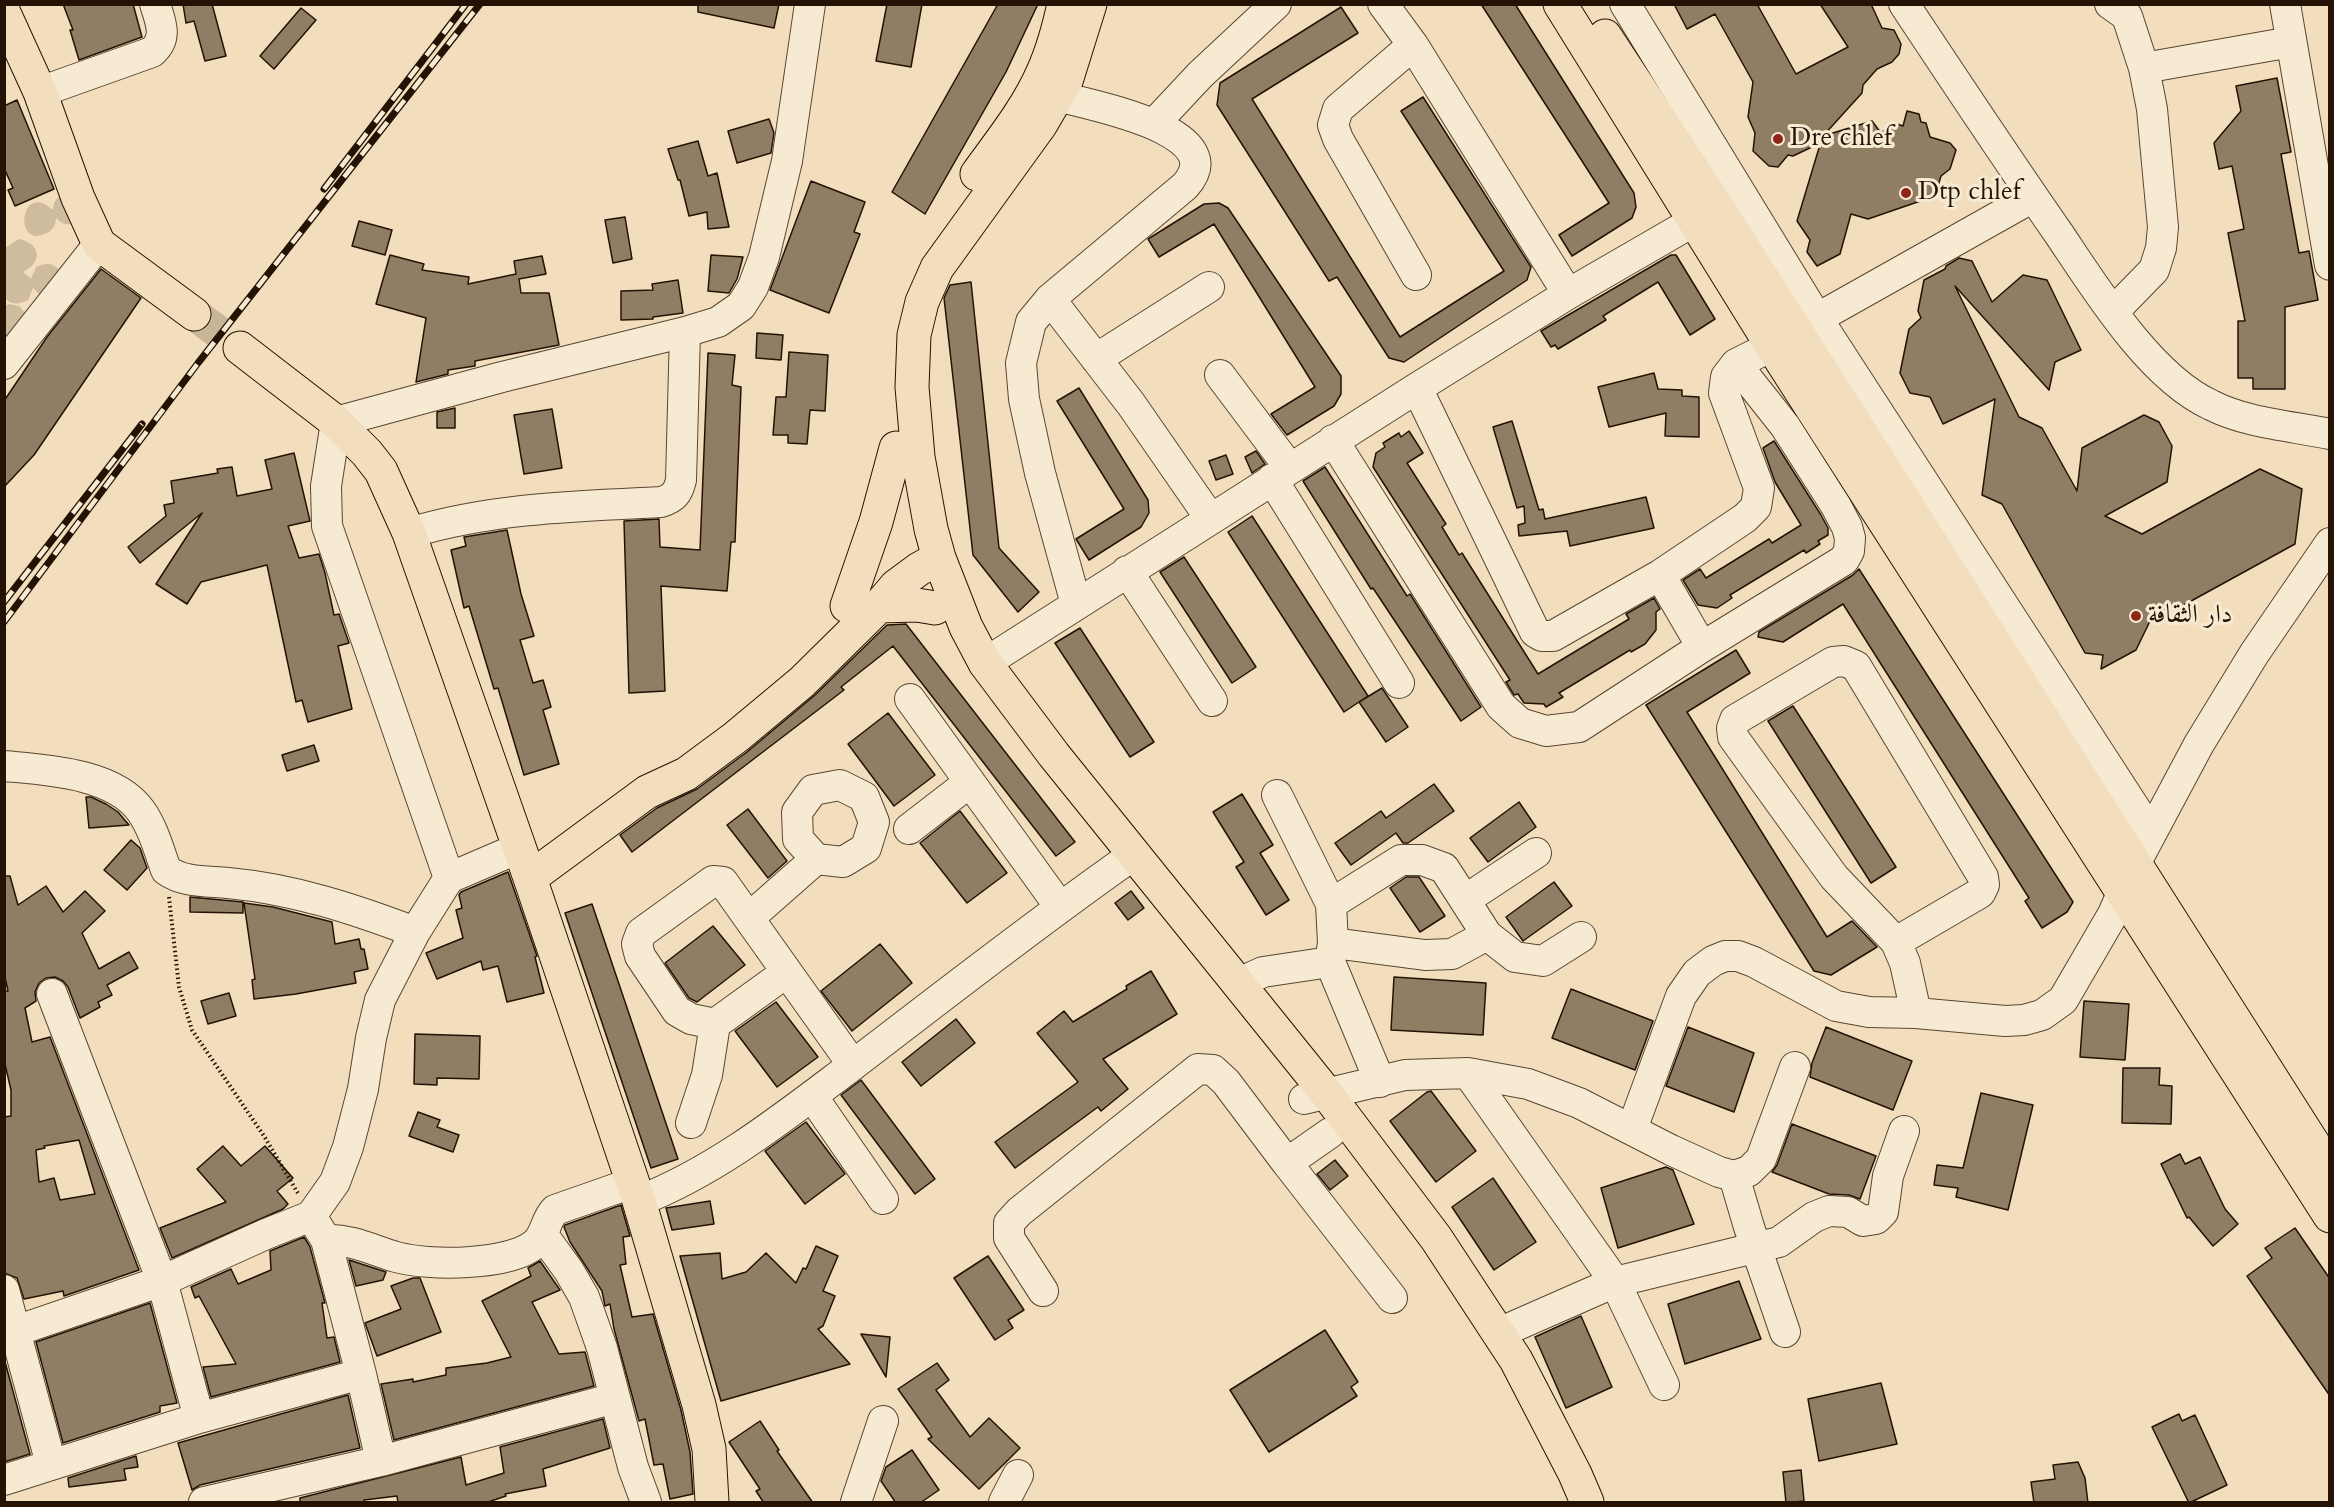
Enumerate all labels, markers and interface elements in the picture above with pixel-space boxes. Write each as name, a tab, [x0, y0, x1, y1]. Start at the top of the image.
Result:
place label: Dre chlef	[1790, 123, 1892, 155]
marker: Dre chlef	[1771, 132, 1785, 146]
place label: Dtp chlef	[1918, 177, 2021, 209]
marker: Dtp chlef	[1899, 186, 1913, 200]
place label: دار الثقافة	[2148, 600, 2233, 632]
marker: دار الثقافة	[2129, 609, 2143, 623]

